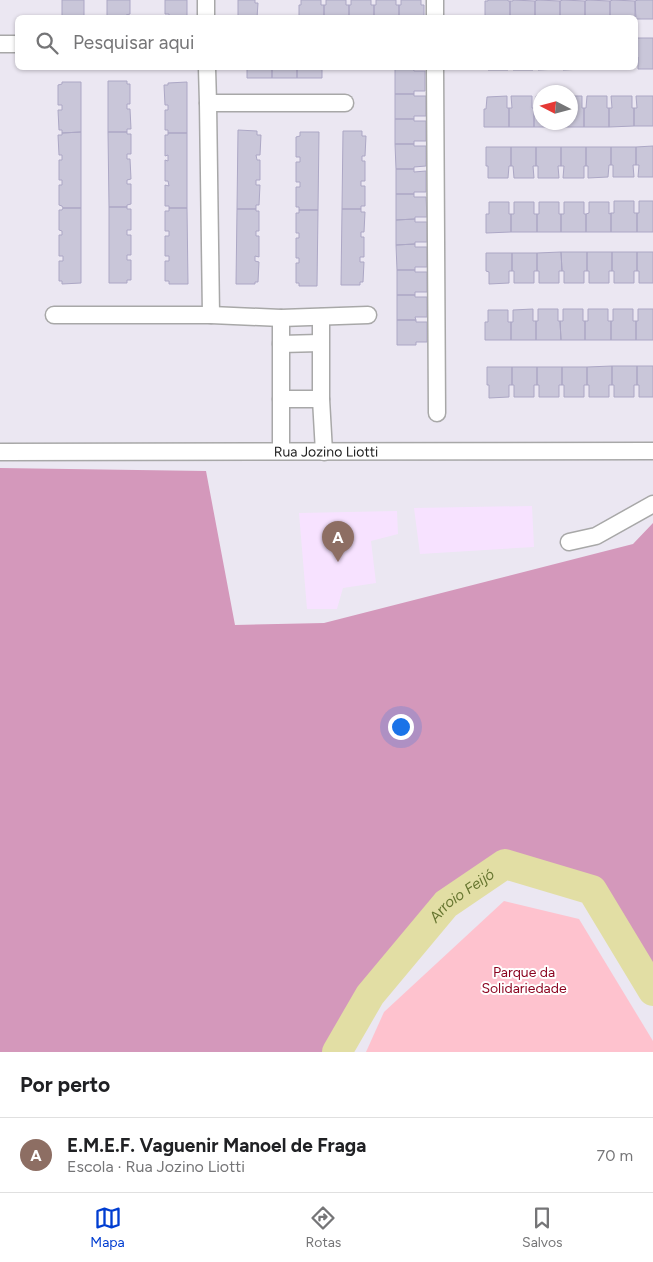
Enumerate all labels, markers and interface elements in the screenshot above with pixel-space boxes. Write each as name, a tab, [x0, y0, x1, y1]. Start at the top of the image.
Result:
search box	[15, 15, 638, 70]
icon: search	[33, 29, 61, 57]
text: Pesquisar aqui	[73, 31, 194, 54]
north arrow	[533, 85, 578, 130]
street label: Rua Jozino Liotti	[274, 443, 378, 460]
pin: A	[322, 521, 354, 562]
your location	[388, 714, 414, 740]
water label: Arroio Feijó	[425, 865, 498, 927]
park label: Parque da Solidariedade	[481, 964, 567, 997]
text: Por perto	[20, 1072, 110, 1097]
text: E.M.E.F. Vaguenir Manoel de Fraga	[67, 1134, 366, 1157]
text: A	[30, 1146, 42, 1165]
text: 70 m	[597, 1146, 633, 1165]
text: Escola · Rua Jozino Liotti	[67, 1157, 245, 1176]
tab: Mapa	[90, 1204, 125, 1251]
tab: Rotas	[306, 1204, 341, 1251]
tab: Salvos	[522, 1204, 563, 1251]

